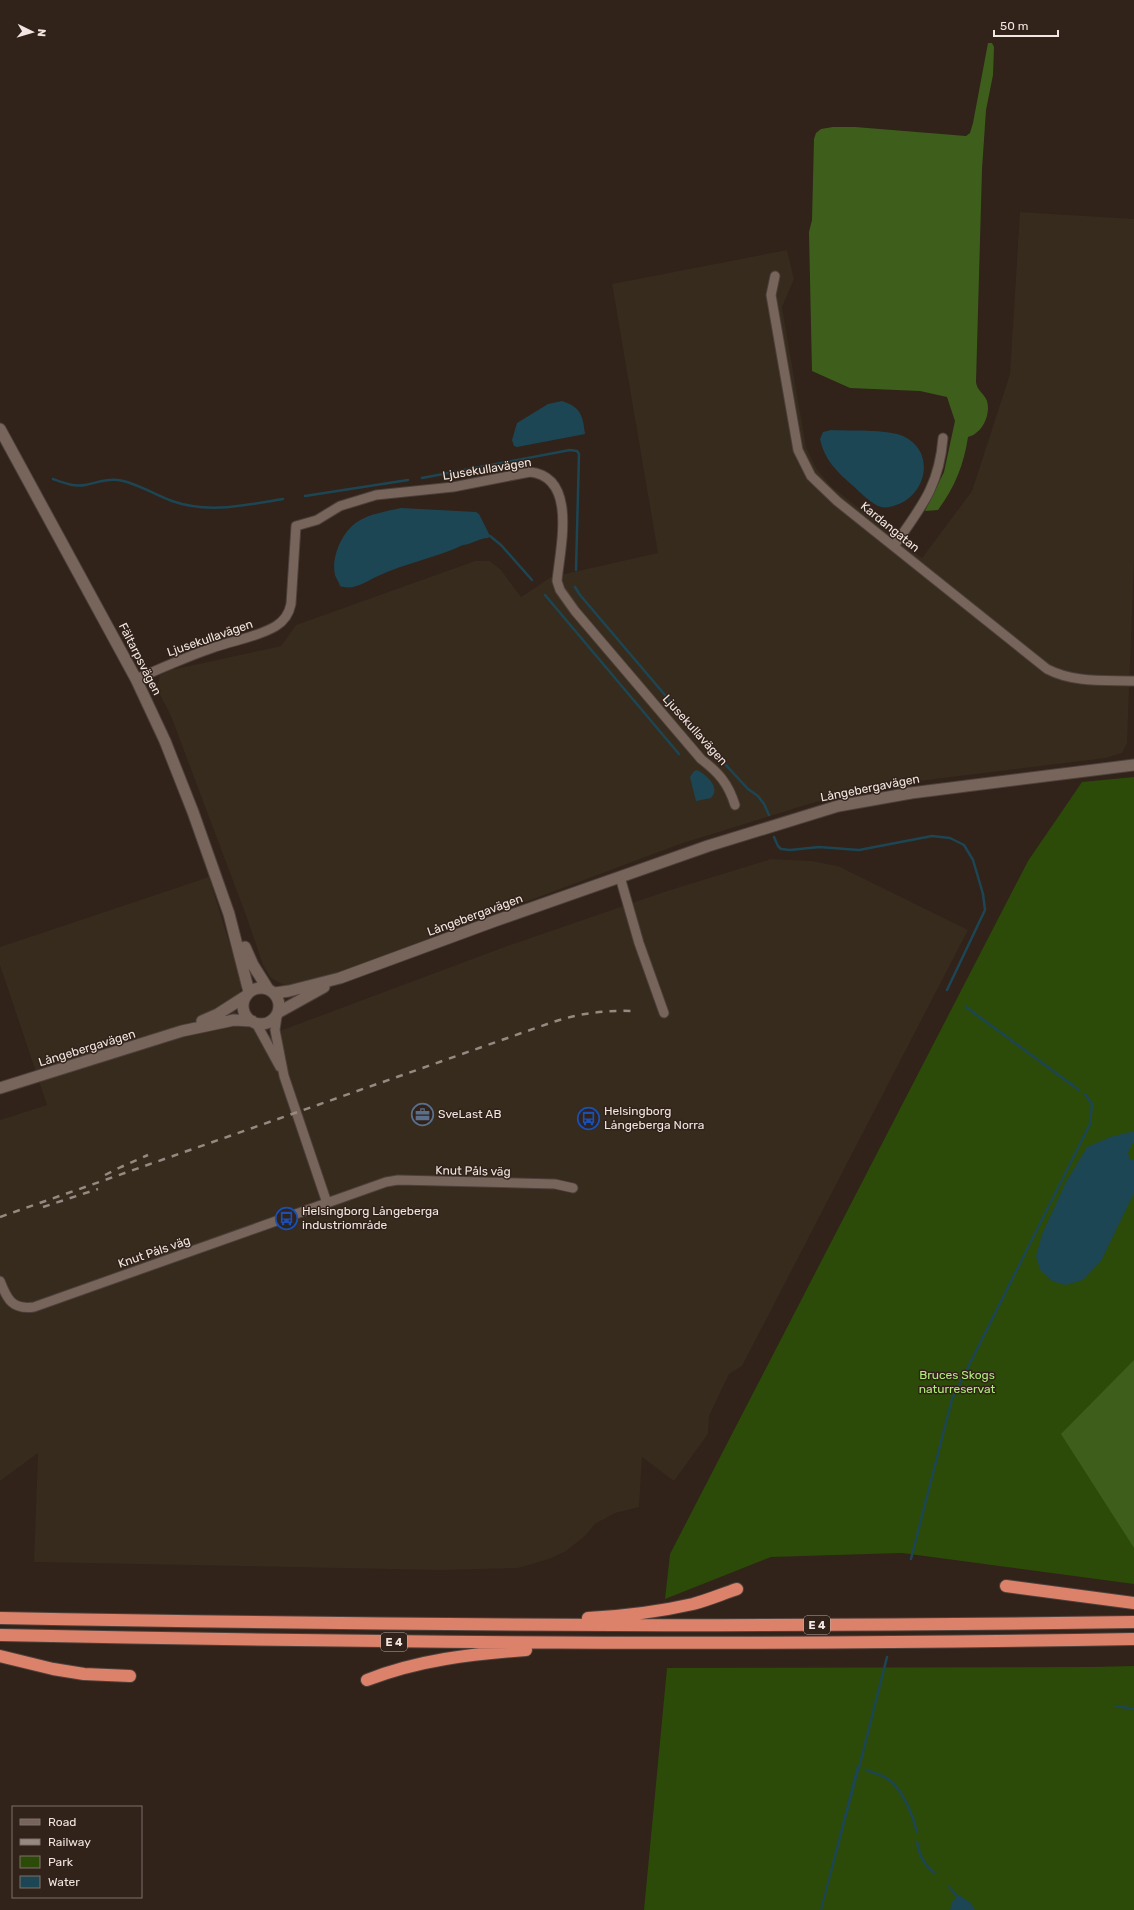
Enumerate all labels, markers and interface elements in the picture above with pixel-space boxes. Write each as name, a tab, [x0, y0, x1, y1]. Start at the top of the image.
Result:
north arrow	[12, 12, 52, 52]
scale bar	[994, 12, 1058, 38]
text: 50 m	[1000, 19, 1028, 33]
text: N	[35, 28, 48, 37]
street label: Ljusekullavägen	[442, 455, 532, 483]
street label: Kardangatan	[858, 499, 922, 555]
street label: Ljusekullavägen	[165, 617, 255, 659]
street label: Fältarpsvägen	[116, 620, 164, 698]
street label: Ljusekullavägen	[660, 692, 730, 768]
street label: Långebergavägen	[819, 772, 921, 804]
street label: Långebergavägen	[425, 891, 525, 939]
street label: Långebergavägen	[37, 1027, 137, 1069]
office icon: SveLast AB	[409, 1101, 435, 1127]
place label: Helsingborg Långeberga Norra	[604, 1104, 704, 1132]
bus stop icon: Helsingborg Långeberga Norra	[576, 1105, 602, 1131]
place label: SveLast AB	[438, 1107, 501, 1121]
street label: Knut Påls väg	[435, 1163, 511, 1179]
place label: Helsingborg Långeberga industriområde	[302, 1204, 439, 1232]
bus stop icon: Helsingborg Långeberga industriområde	[274, 1205, 300, 1231]
street label: Knut Påls väg	[116, 1233, 192, 1271]
park label: Bruces Skogs naturreservat	[919, 1368, 996, 1396]
road number: E 4	[804, 1616, 830, 1634]
road number: E 4	[381, 1633, 407, 1651]
legend	[12, 1806, 142, 1898]
text: Road	[48, 1815, 76, 1829]
text: Railway	[48, 1835, 91, 1849]
text: Park	[48, 1855, 74, 1869]
text: Water	[48, 1875, 80, 1889]

